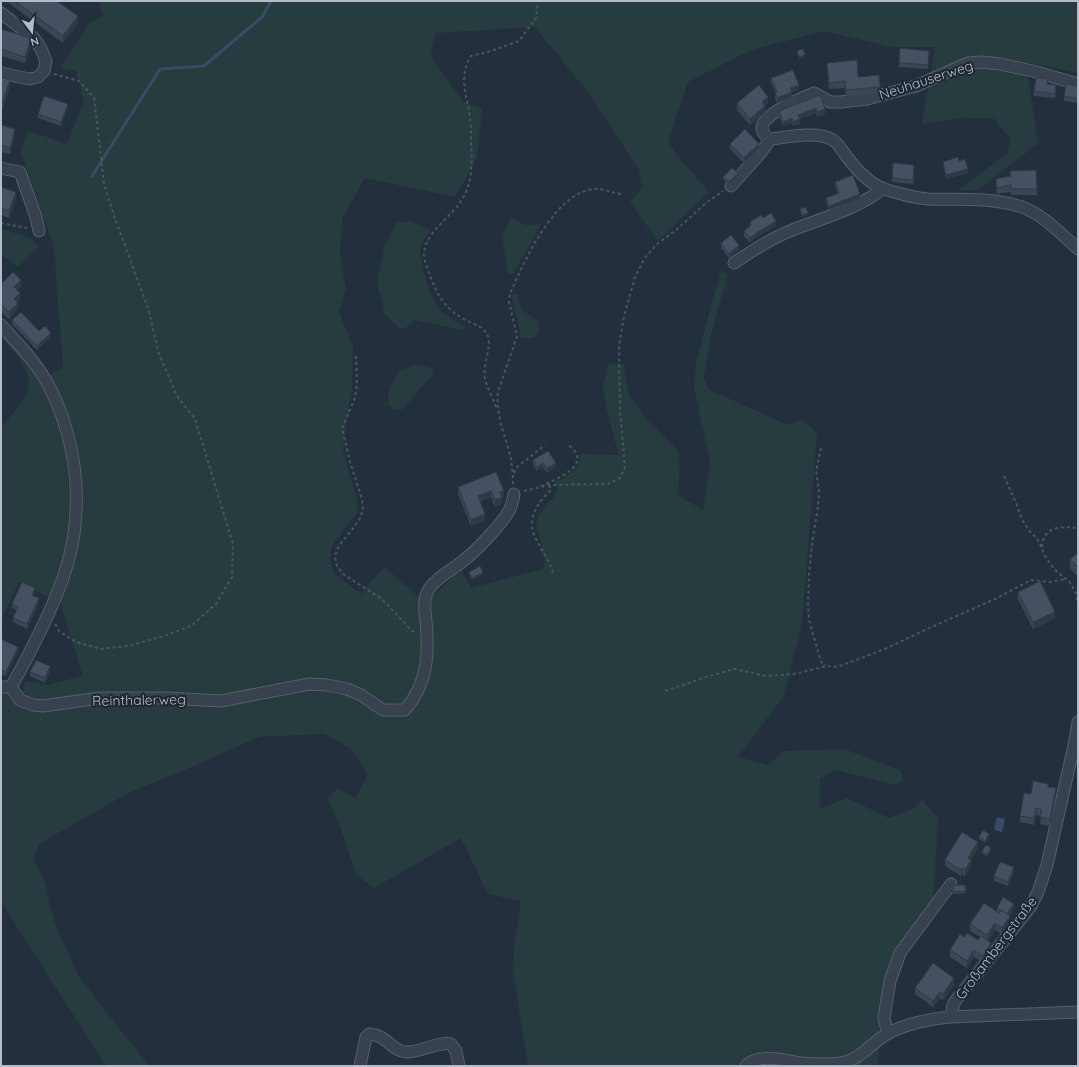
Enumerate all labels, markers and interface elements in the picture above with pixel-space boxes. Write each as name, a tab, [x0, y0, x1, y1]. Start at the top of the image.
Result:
north arrow	[12, 12, 52, 52]
text: N	[29, 34, 41, 49]
street label: Neuhauserweg	[877, 56, 975, 104]
street label: Reinthalerweg	[92, 690, 186, 710]
street label: Großambergstraße	[951, 893, 1041, 1003]

